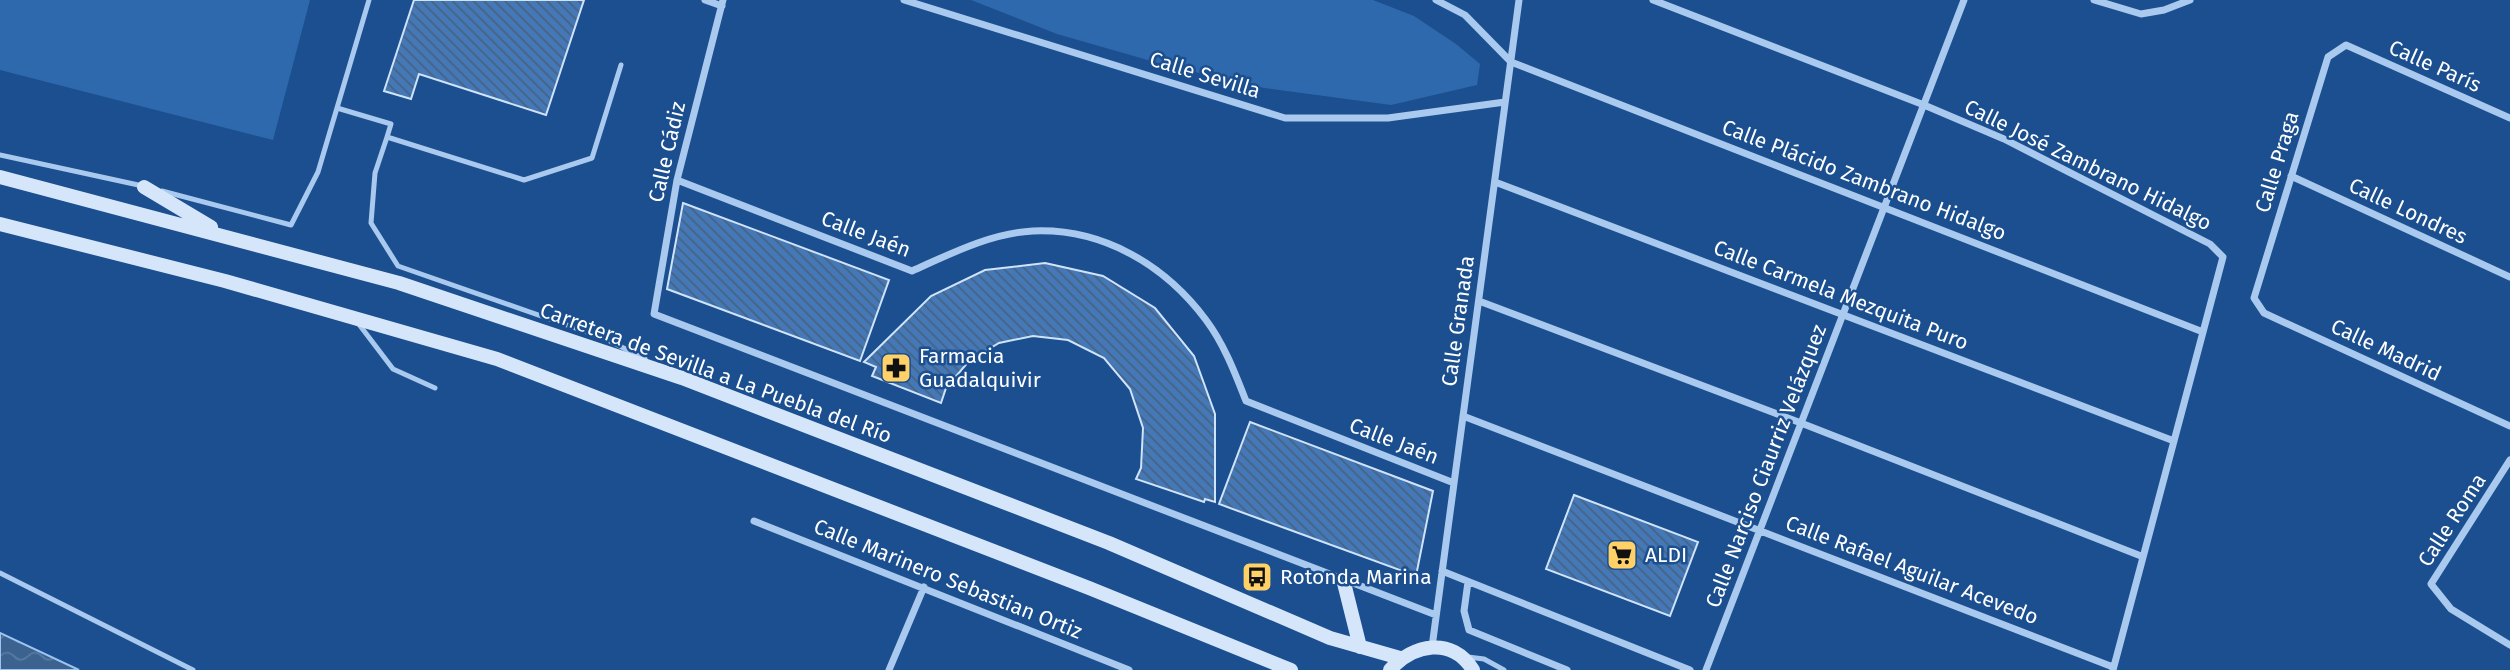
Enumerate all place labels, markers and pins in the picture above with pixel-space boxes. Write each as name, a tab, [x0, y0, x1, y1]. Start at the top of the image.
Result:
place label: Farmacia Guadalquivir	[919, 343, 1041, 393]
pharmacy icon: Farmacia Guadalquivir	[879, 351, 913, 385]
supermarket icon: ALDI	[1605, 538, 1639, 572]
place label: ALDI	[1645, 542, 1687, 568]
bus stop icon: Rotonda Marina	[1240, 560, 1274, 594]
place label: Rotonda Marina	[1280, 564, 1432, 590]

